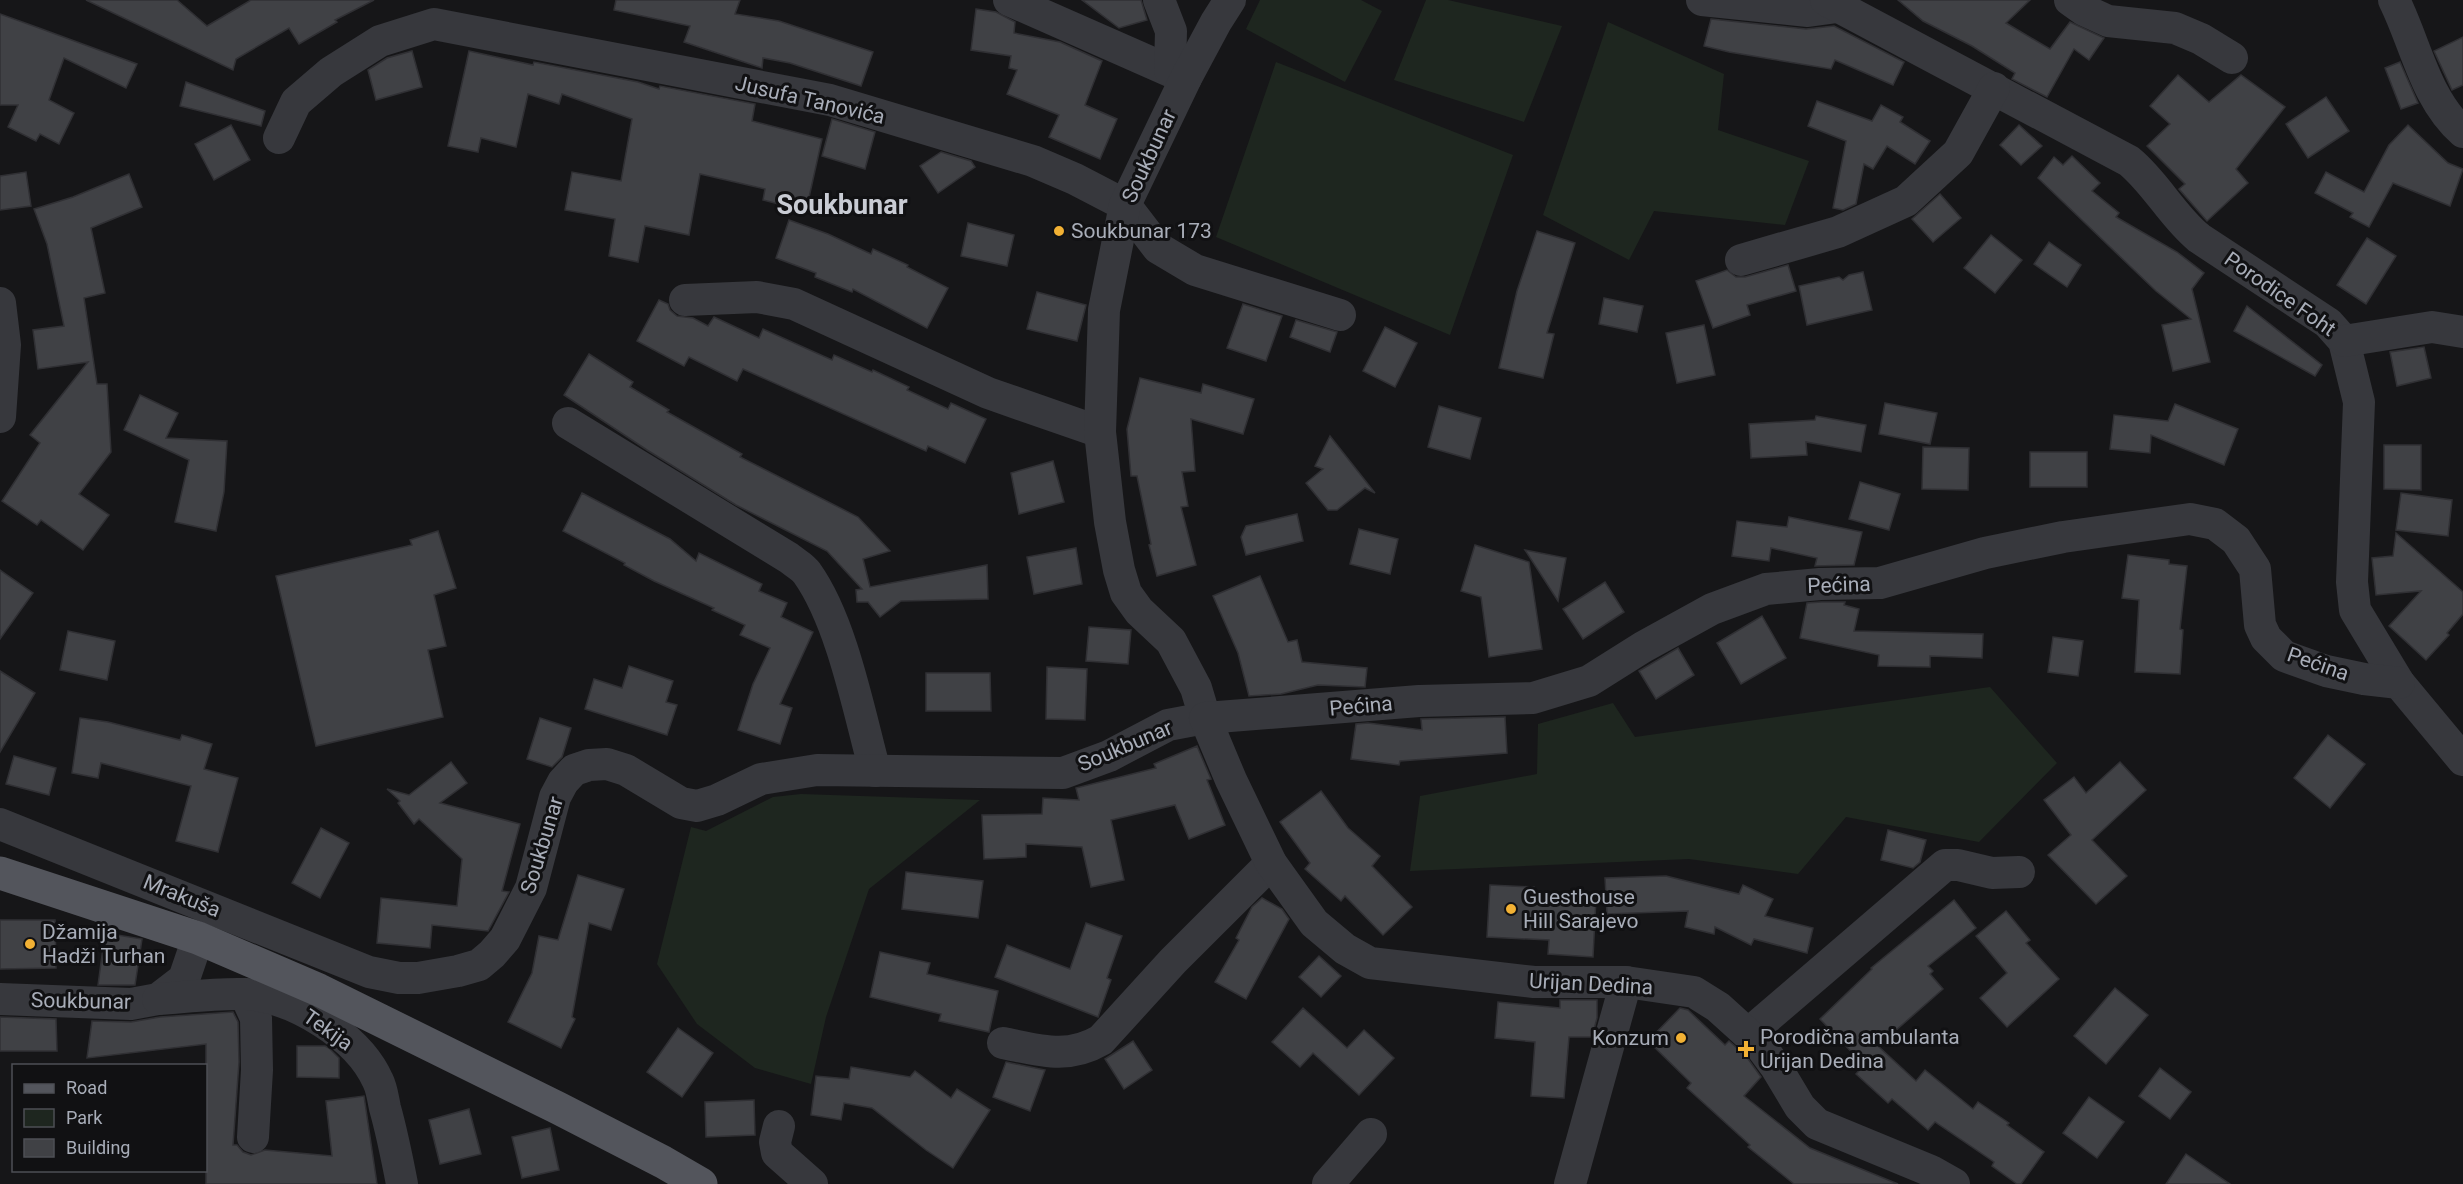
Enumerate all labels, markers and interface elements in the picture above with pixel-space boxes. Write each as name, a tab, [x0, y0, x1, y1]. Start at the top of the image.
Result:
street label: Jusufa Tanovića	[733, 71, 887, 129]
street label: Soukbunar	[1117, 106, 1181, 206]
district label: Soukbunar	[776, 189, 908, 221]
place label: Soukbunar 173	[1071, 219, 1212, 243]
marker: Soukbunar 173	[1052, 224, 1066, 238]
street label: Porodice Foht	[2220, 247, 2340, 341]
street label: Pećina	[1807, 572, 1871, 598]
street label: Pećina	[2284, 642, 2352, 686]
street label: Pećina	[1328, 691, 1394, 721]
street label: Soukbunar	[1074, 715, 1176, 777]
street label: Soukbunar	[516, 794, 568, 896]
street label: Mrakuša	[140, 870, 224, 922]
place label: Guesthouse Hill Sarajevo	[1523, 885, 1639, 933]
marker: Guesthouse Hill Sarajevo	[1504, 902, 1518, 916]
place label: Džamija Hadži Turhan	[42, 920, 165, 968]
marker: Džamija Hadži Turhan	[23, 937, 37, 951]
street label: Urijan Dedina	[1528, 969, 1654, 999]
street label: Soukbunar	[31, 988, 131, 1014]
street label: Tekija	[299, 1004, 357, 1056]
place label: Porodična ambulanta Urijan Dedina	[1760, 1025, 1960, 1073]
place label: Konzum	[1592, 1026, 1669, 1050]
marker: Konzum	[1674, 1031, 1688, 1045]
marker: Porodična ambulanta Urijan Dedina	[1737, 1040, 1755, 1058]
legend	[12, 1064, 207, 1172]
text: Road	[66, 1077, 107, 1098]
text: Park	[66, 1107, 103, 1128]
text: Building	[66, 1137, 130, 1158]

